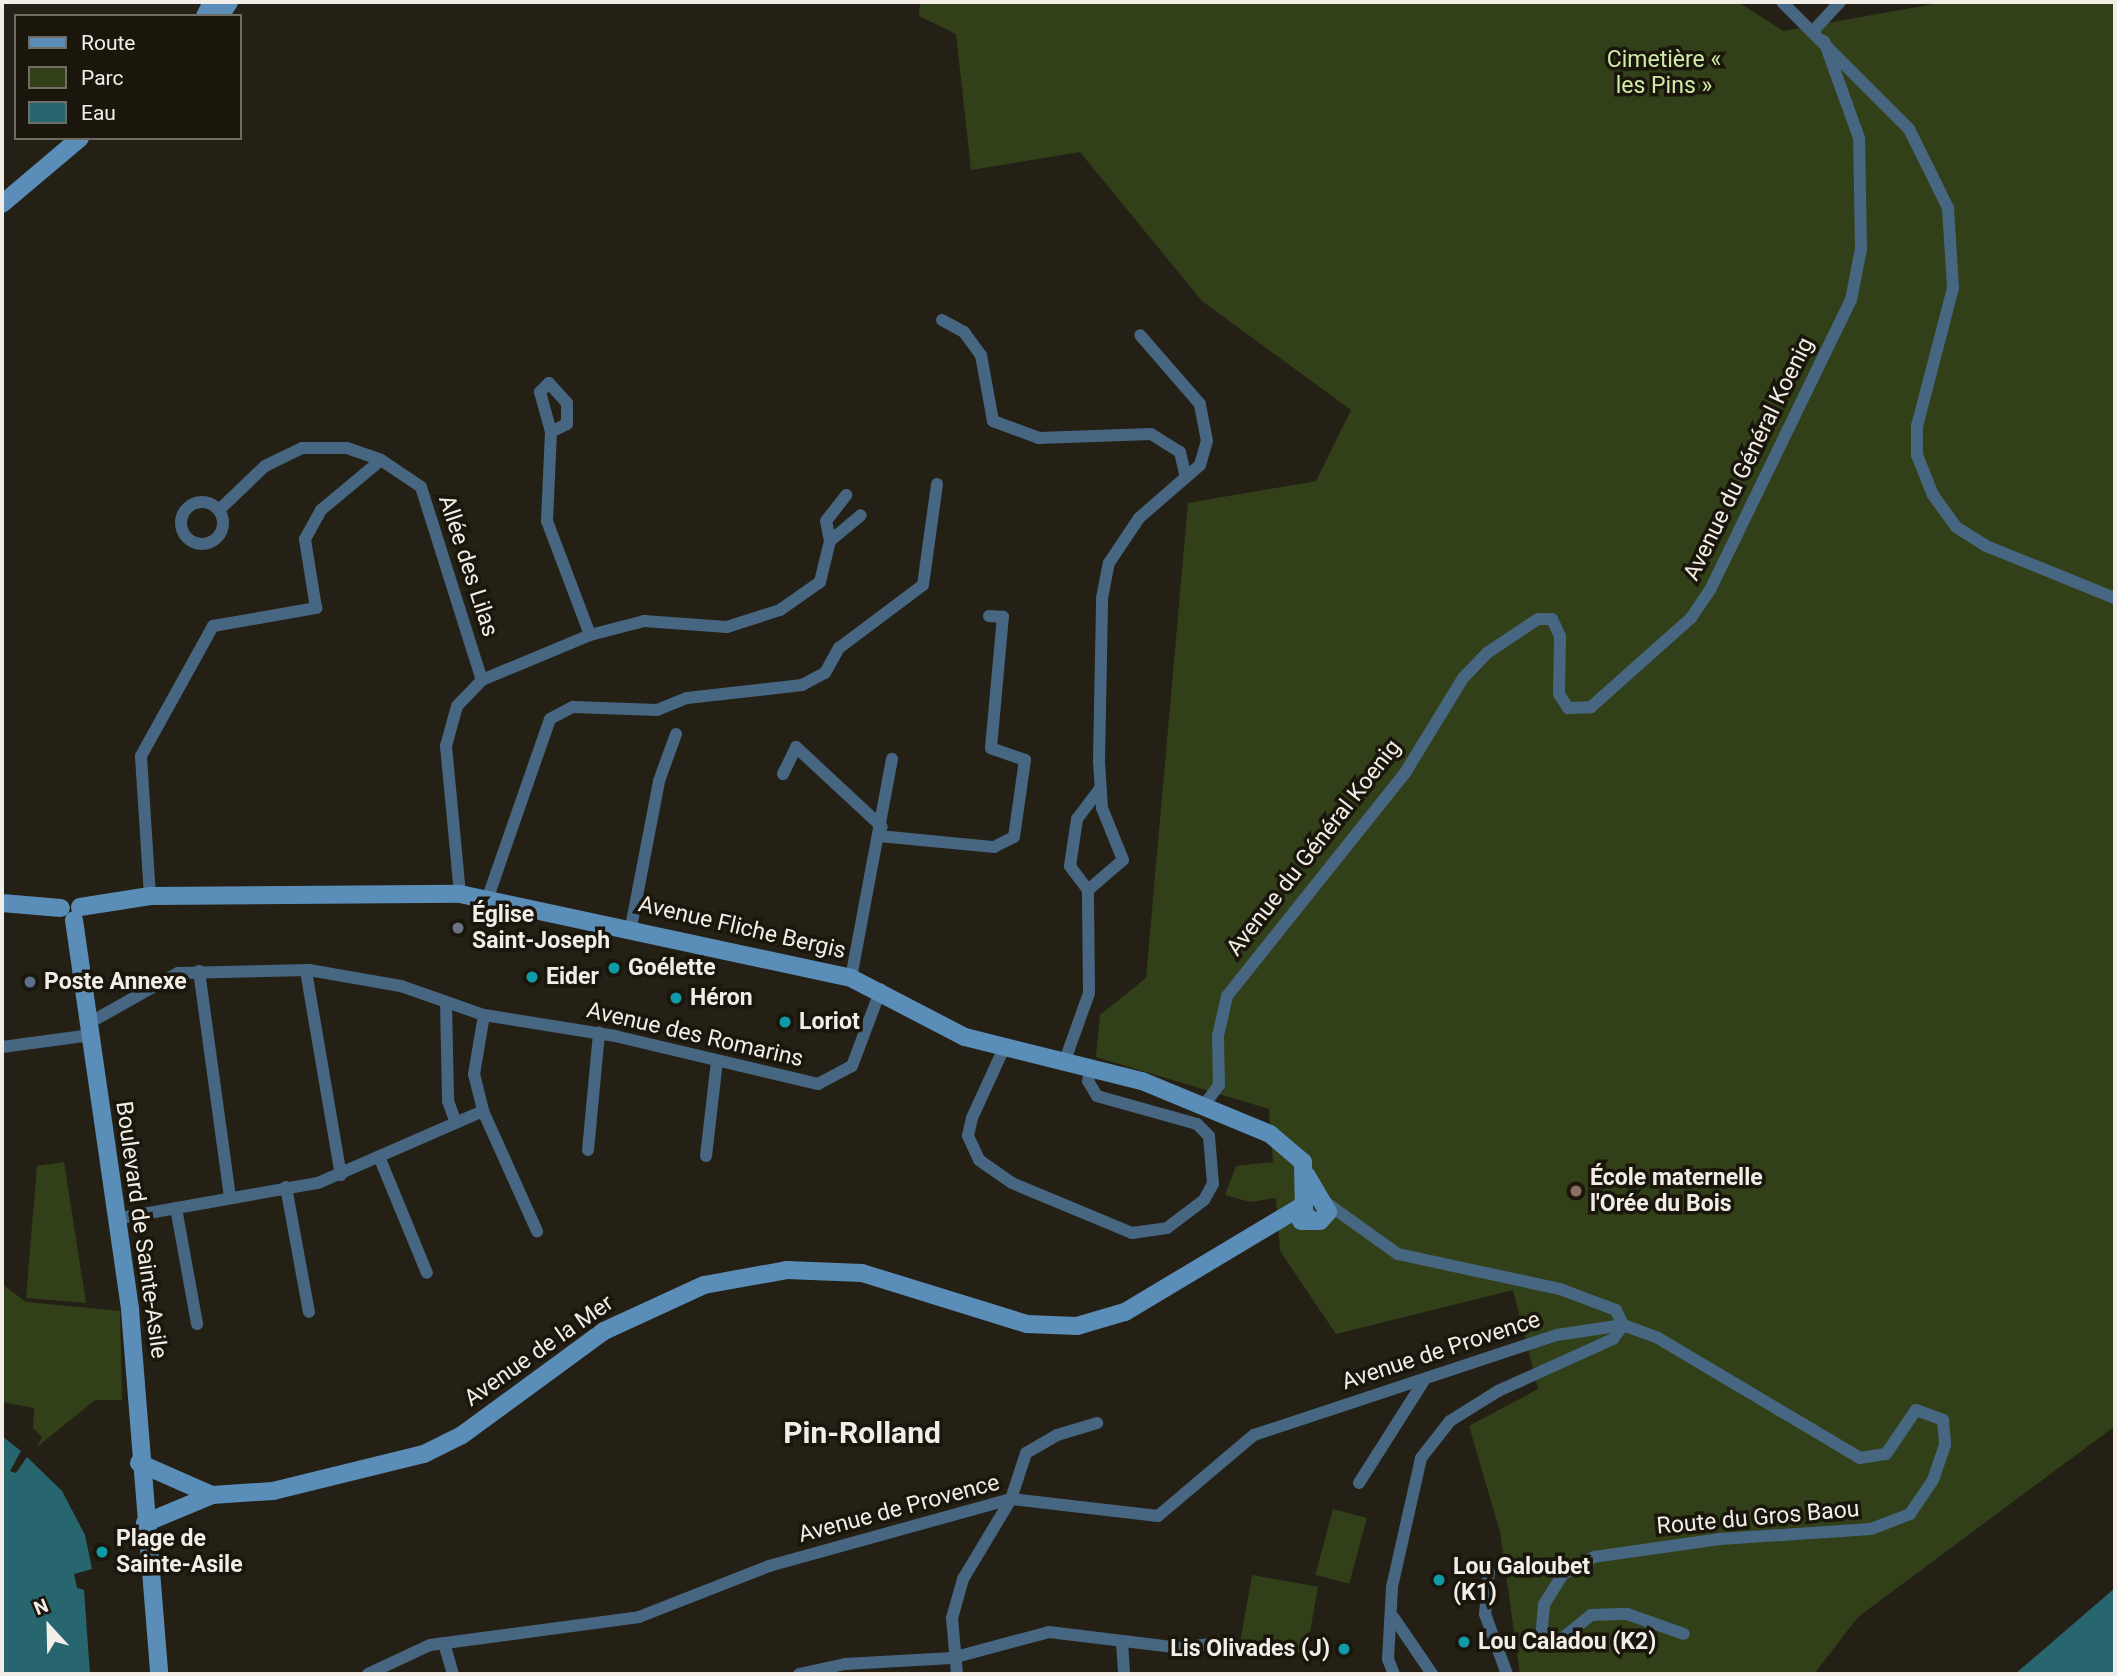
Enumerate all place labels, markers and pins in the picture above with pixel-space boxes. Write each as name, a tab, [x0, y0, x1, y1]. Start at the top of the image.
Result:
place label: Église Saint-Joseph	[472, 901, 610, 955]
marker: Église Saint-Joseph	[450, 920, 466, 936]
place label: Goélette	[628, 954, 716, 982]
marker: Goélette	[606, 960, 622, 976]
place label: Eider	[546, 963, 599, 991]
place label: Poste Annexe	[44, 968, 187, 996]
marker: Eider	[524, 969, 540, 985]
marker: Poste Annexe	[22, 974, 38, 990]
place label: Héron	[690, 984, 753, 1012]
marker: Héron	[668, 990, 684, 1006]
place label: Loriot	[799, 1008, 860, 1036]
marker: Loriot	[777, 1014, 793, 1030]
place label: École maternelle l'Orée du Bois	[1590, 1164, 1763, 1218]
marker: École maternelle l'Orée du Bois	[1568, 1183, 1584, 1199]
place label: Plage de Sainte-Asile	[116, 1525, 243, 1579]
marker: Plage de Sainte-Asile	[94, 1544, 110, 1560]
place label: Lou Galoubet (K1)	[1453, 1553, 1590, 1607]
marker: Lou Galoubet (K1)	[1431, 1572, 1447, 1588]
place label: Lou Caladou (K2)	[1478, 1628, 1656, 1656]
marker: Lou Caladou (K2)	[1456, 1634, 1472, 1650]
place label: Lis Olivades (J)	[1170, 1635, 1330, 1663]
marker: Lis Olivades (J)	[1336, 1641, 1352, 1657]

